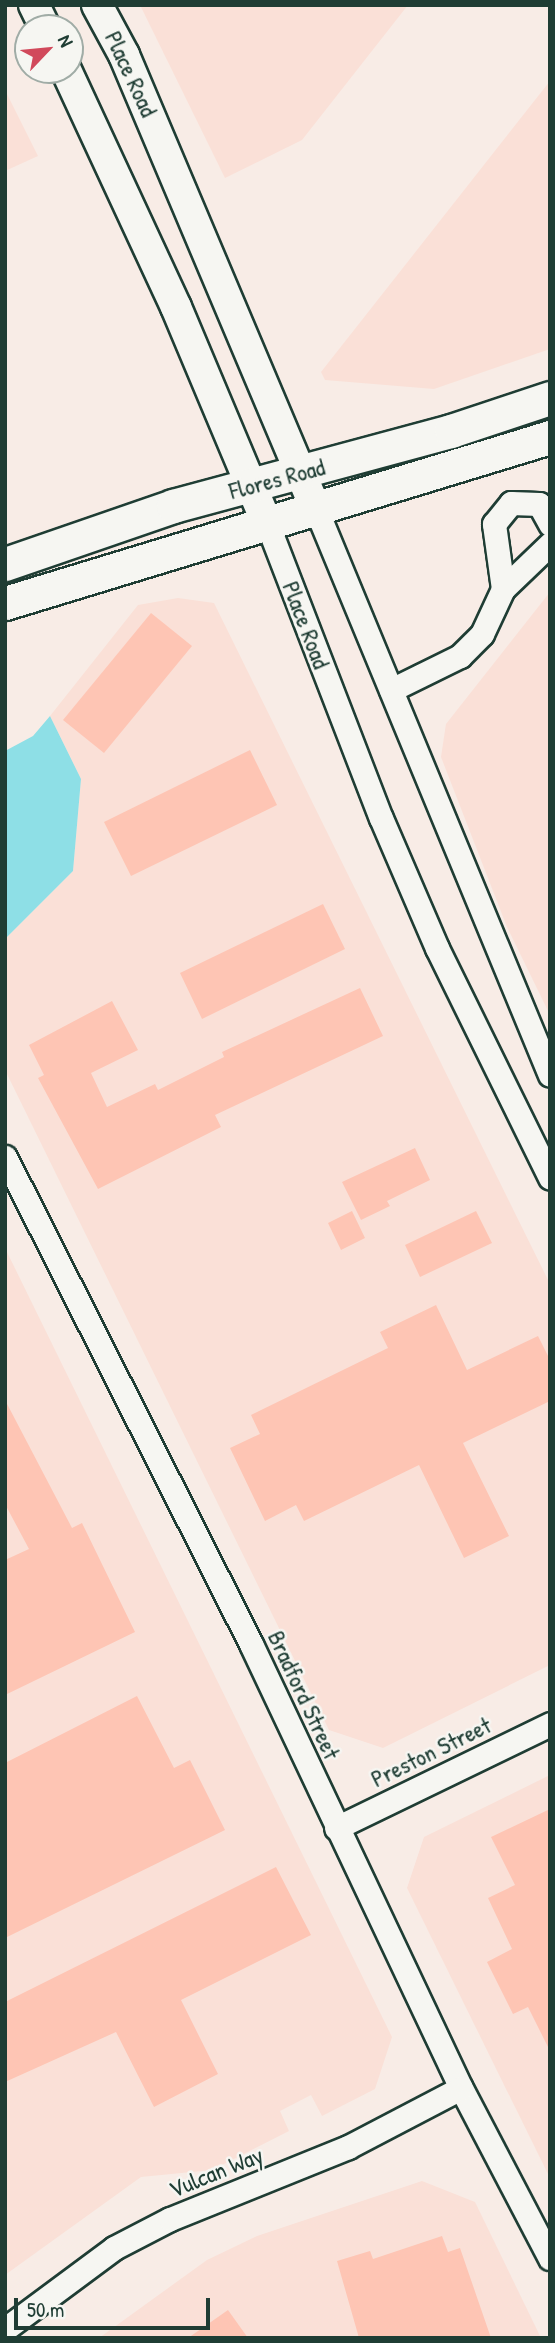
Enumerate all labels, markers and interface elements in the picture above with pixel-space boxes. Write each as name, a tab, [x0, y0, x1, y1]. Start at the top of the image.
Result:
north arrow	[14, 14, 84, 84]
street label: Place Road	[99, 27, 163, 121]
text: N	[52, 30, 80, 51]
street label: Flores Road	[226, 452, 328, 506]
street label: Place Road	[276, 577, 336, 673]
street label: Bradford Street	[262, 1626, 346, 1764]
street label: Preston Street	[366, 1711, 496, 1793]
street label: Vulcan Way	[165, 2140, 267, 2204]
scale bar	[18, 2284, 214, 2328]
text: 50 m	[27, 2295, 64, 2324]

